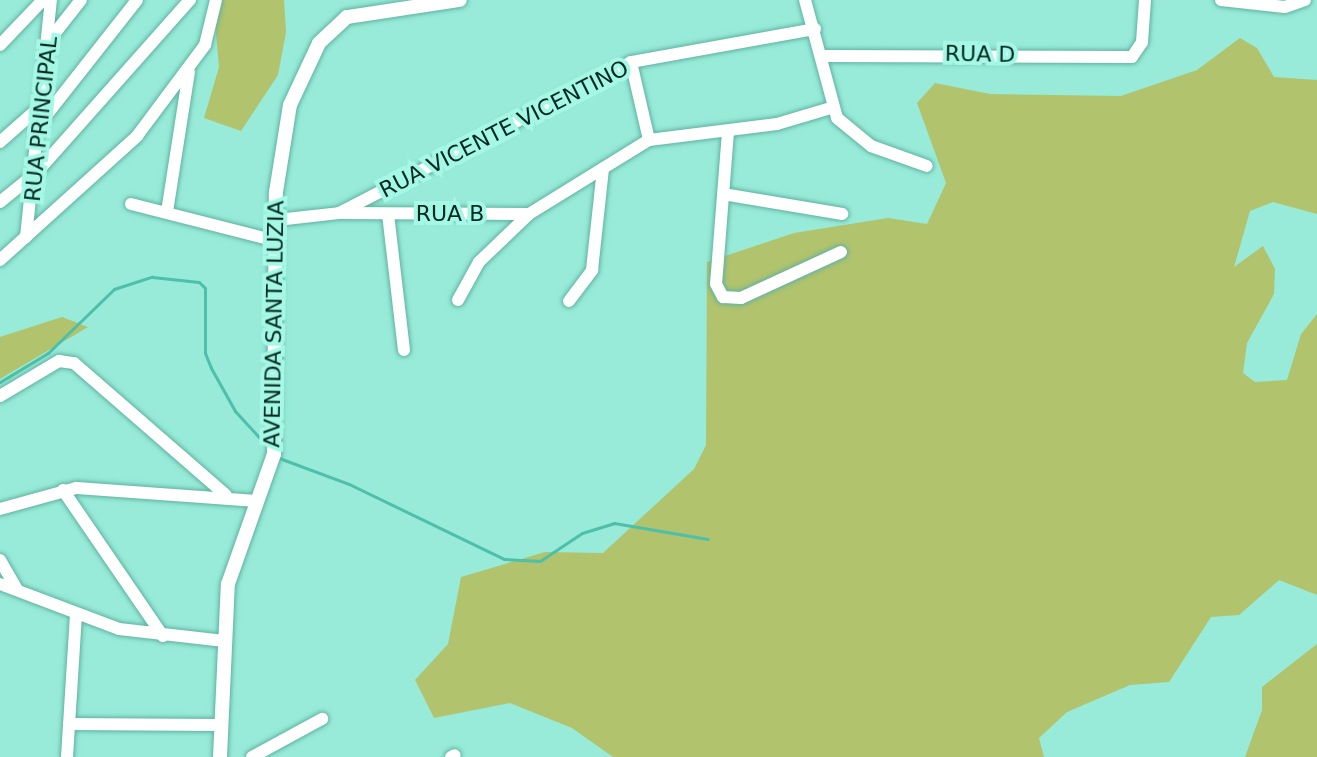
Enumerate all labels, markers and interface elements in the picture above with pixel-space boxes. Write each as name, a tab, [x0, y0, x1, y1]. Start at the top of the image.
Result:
street label: RUA PRINCIPAL	[19, 35, 63, 203]
street label: RUA D	[945, 40, 1015, 68]
street label: RUA VICENTE VICENTINO	[375, 55, 633, 203]
street label: AVENIDA SANTA LUZIA	[259, 200, 289, 448]
street label: RUA B	[416, 201, 484, 227]

